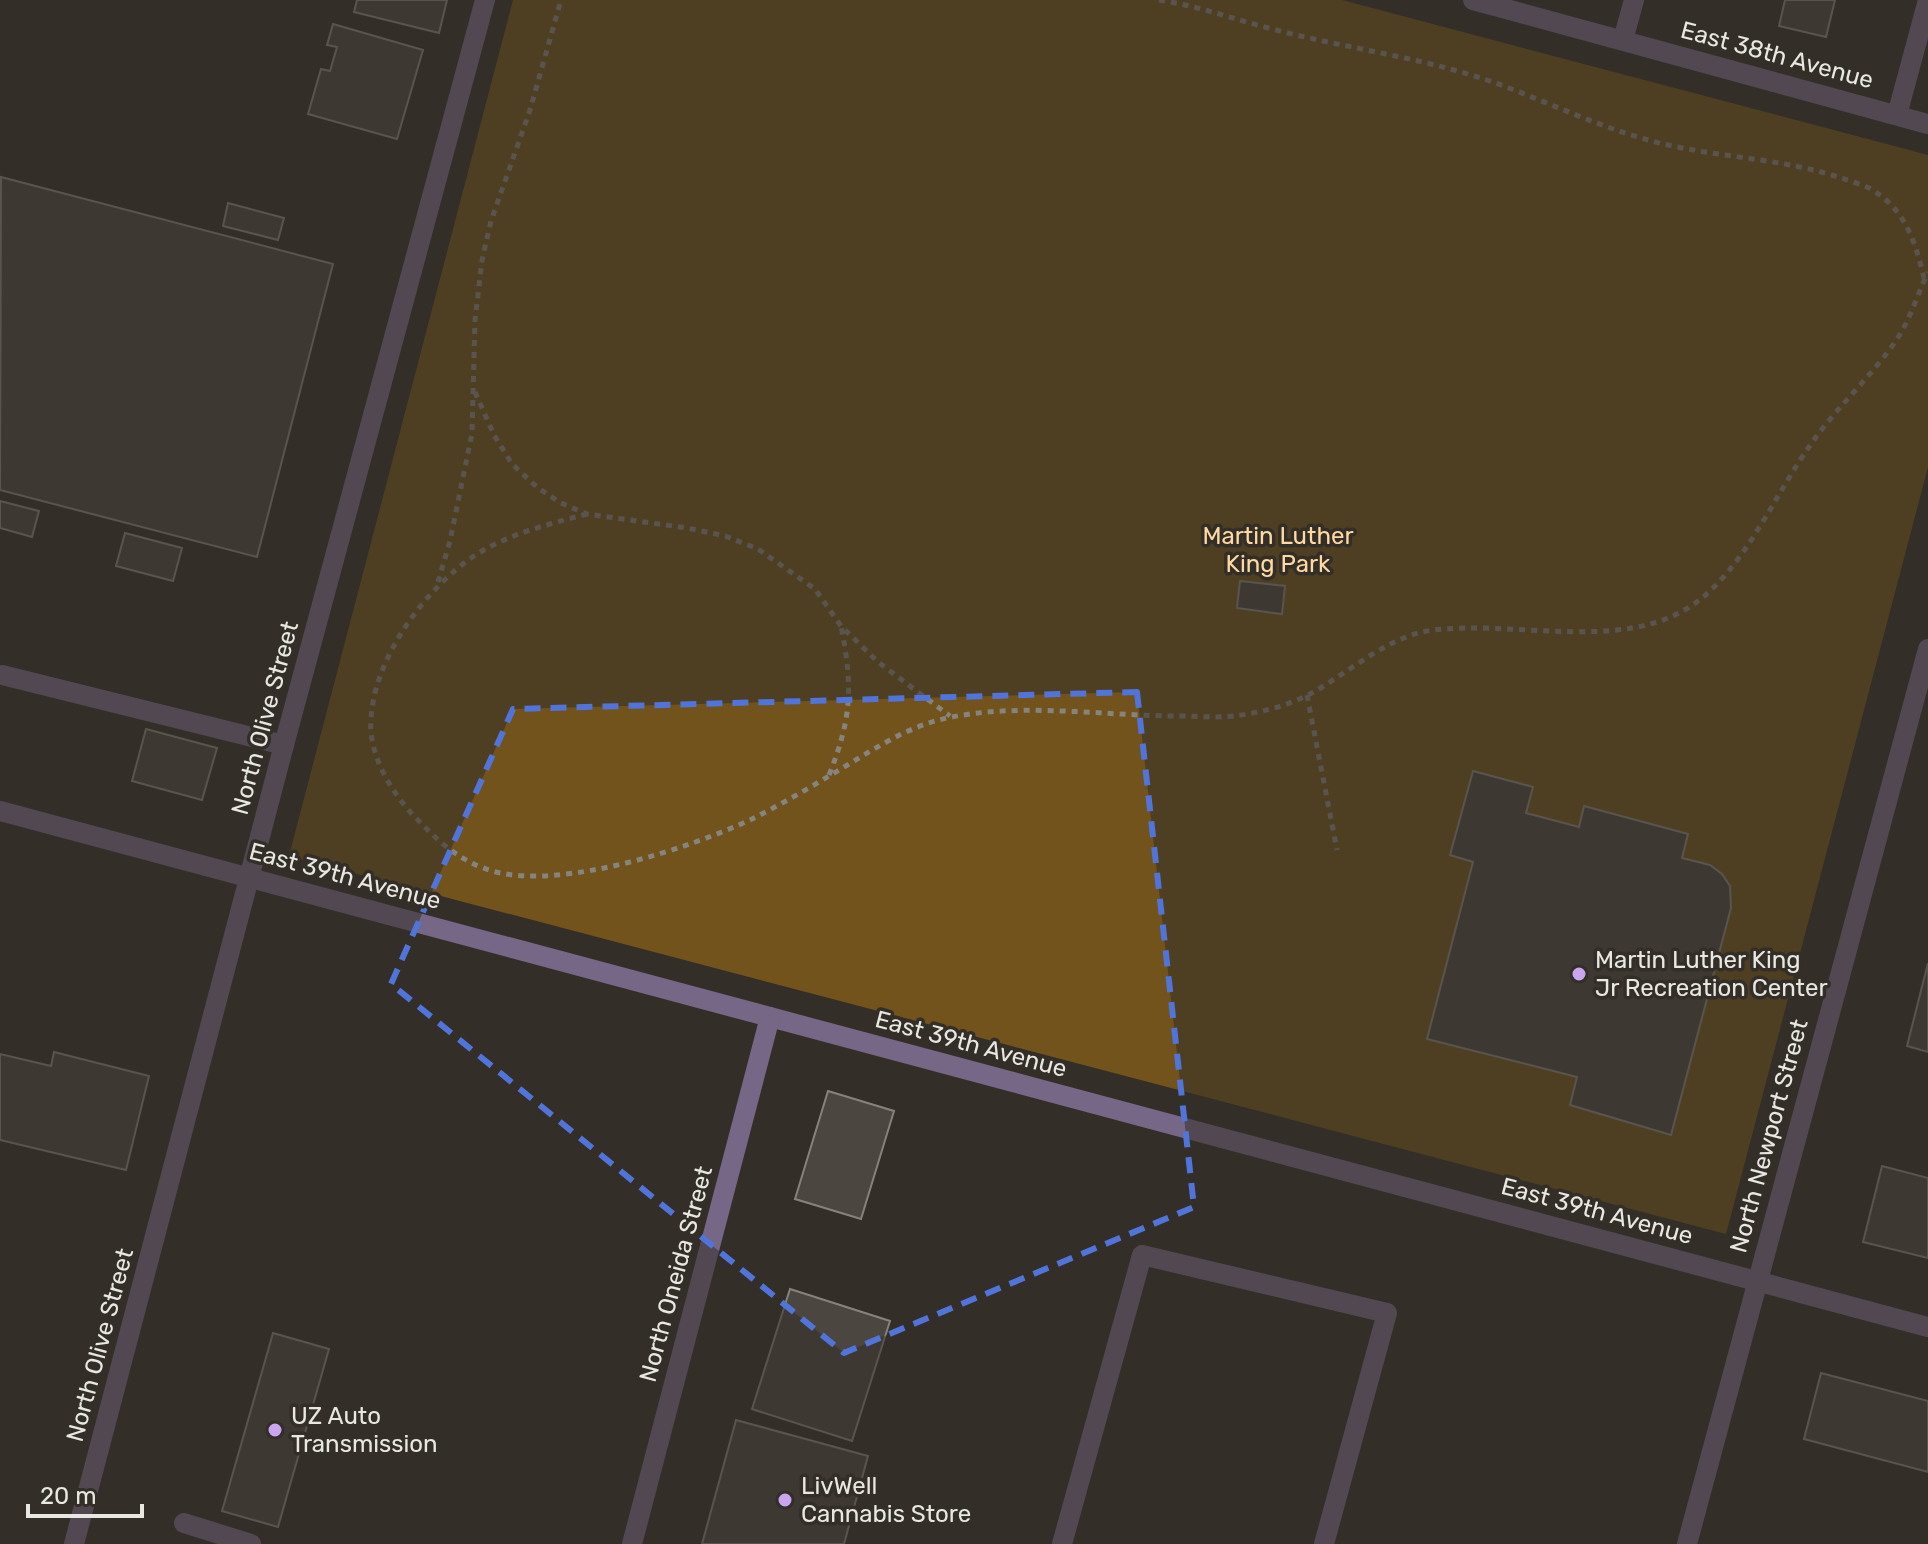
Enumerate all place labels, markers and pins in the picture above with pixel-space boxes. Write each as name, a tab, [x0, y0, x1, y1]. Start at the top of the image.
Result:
place label: Martin Luther King Jr Recreation Center	[1595, 946, 1828, 1002]
marker: Martin Luther King Jr Recreation Center	[1570, 965, 1588, 983]
place label: UZ Auto Transmission	[291, 1402, 438, 1458]
marker: UZ Auto Transmission	[266, 1421, 284, 1439]
place label: LivWell Cannabis Store	[801, 1472, 971, 1528]
marker: LivWell Cannabis Store	[776, 1491, 794, 1509]

